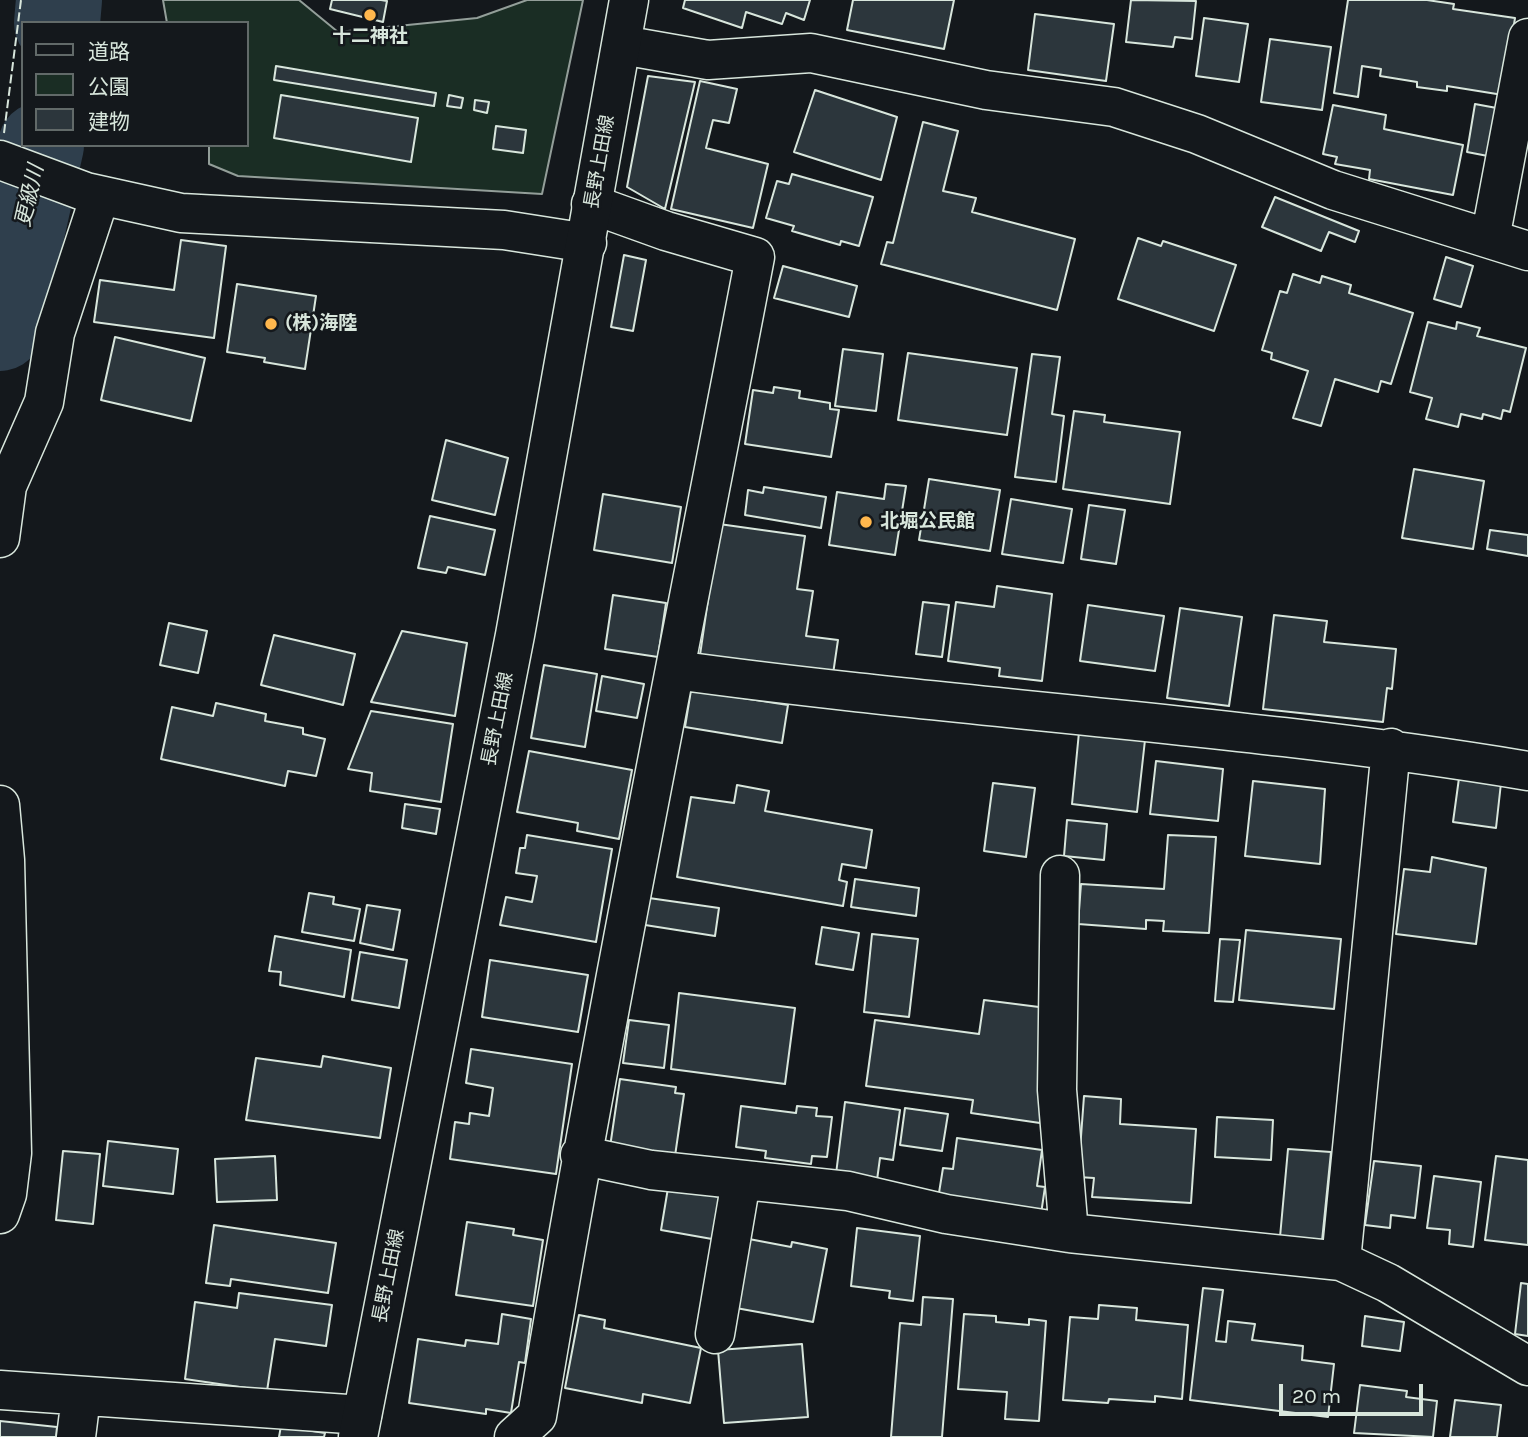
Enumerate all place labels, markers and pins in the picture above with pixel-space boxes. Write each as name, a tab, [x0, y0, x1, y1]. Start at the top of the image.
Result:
marker: 十二神社	[362, 7, 378, 23]
place label: 十二神社	[332, 26, 408, 48]
place label: (株)海陸	[285, 313, 357, 335]
marker: (株)海陸	[263, 316, 279, 332]
place label: 北堀公民館	[880, 511, 975, 533]
marker: 北堀公民館	[858, 514, 874, 530]

